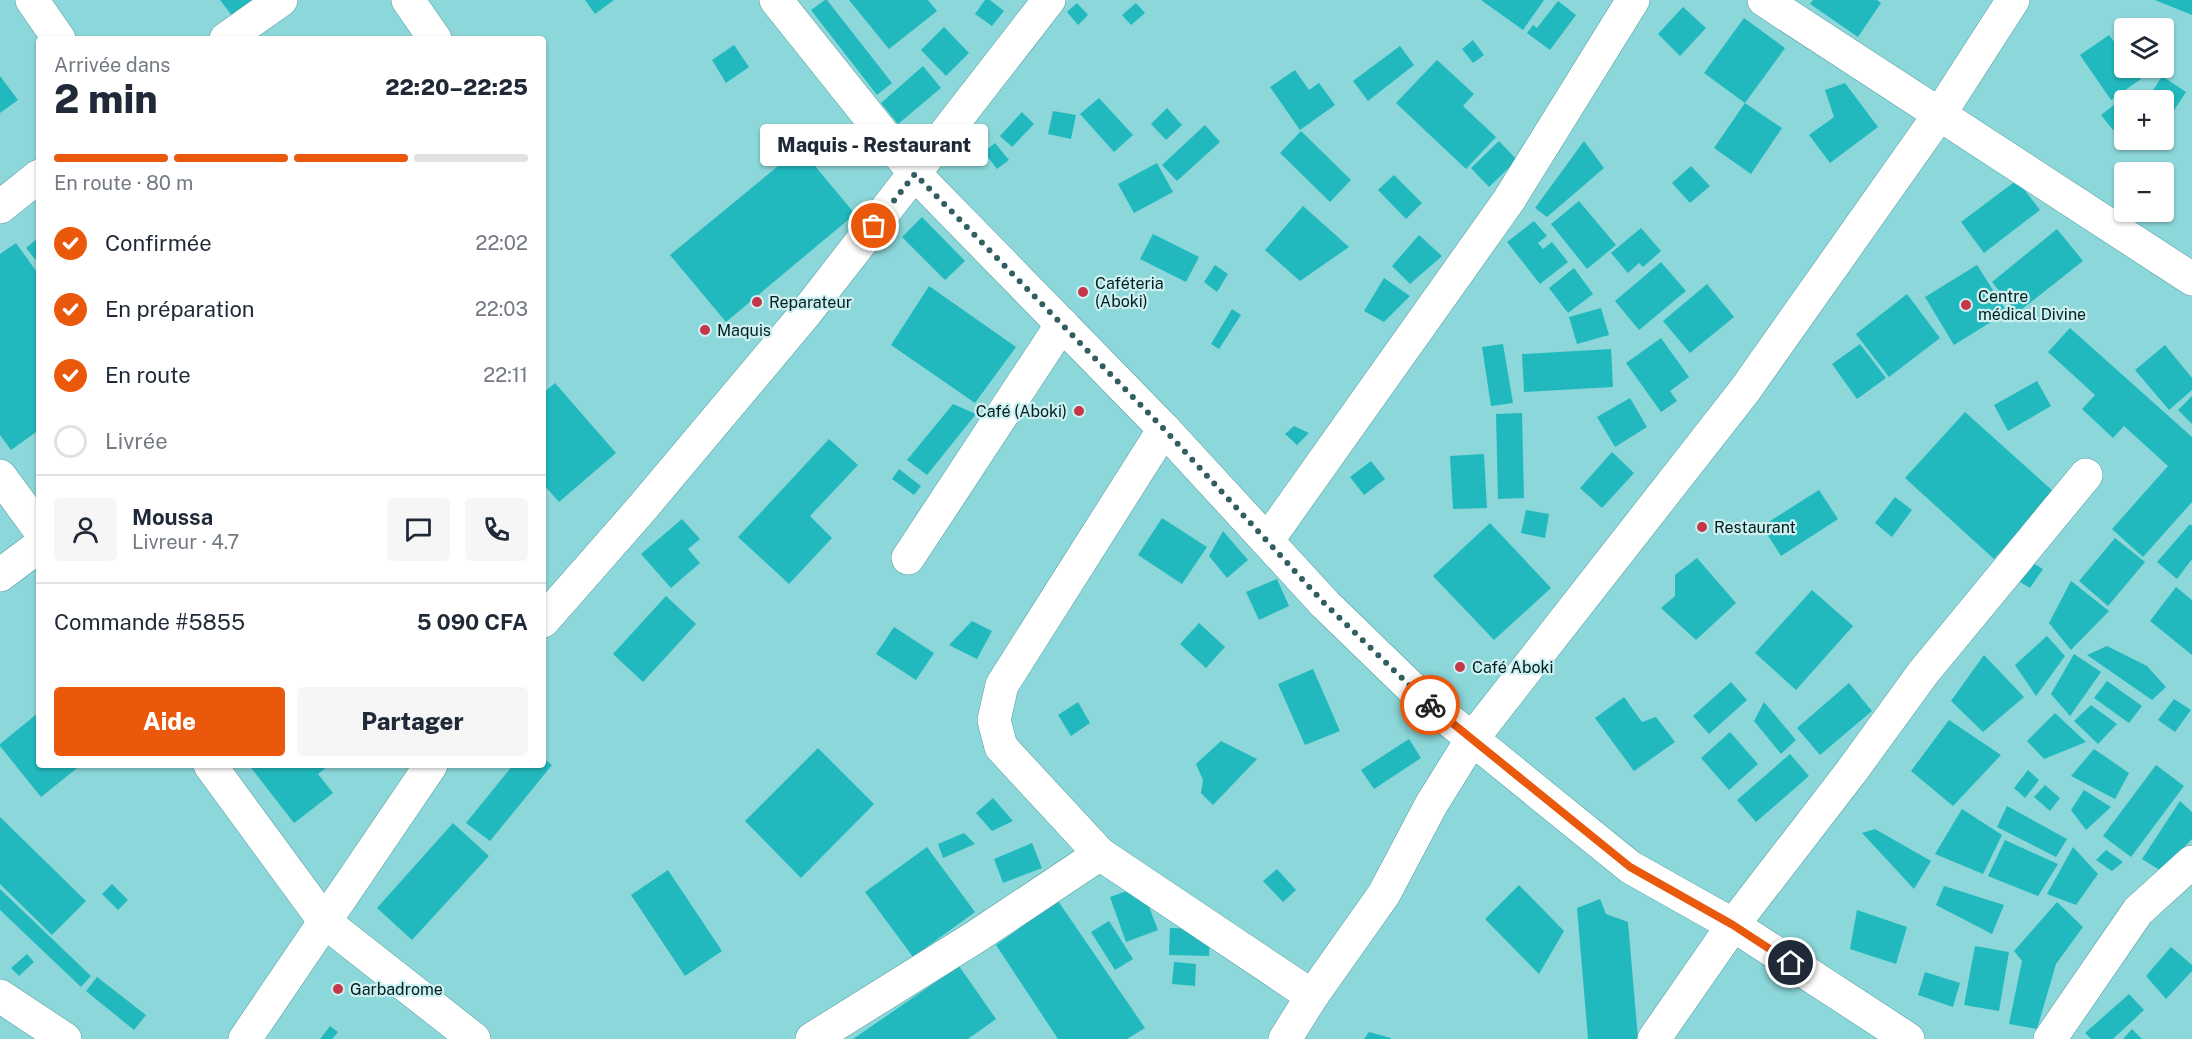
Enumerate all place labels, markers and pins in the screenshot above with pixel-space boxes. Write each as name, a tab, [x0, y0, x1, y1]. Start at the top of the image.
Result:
callout: Maquis - Restaurant	[760, 124, 988, 166]
pin	[848, 200, 899, 251]
place label: Caféteria (Aboki)	[1095, 274, 1164, 311]
marker: Caféteria (Aboki)	[1076, 285, 1090, 299]
place label: Centre médical Divine	[1978, 287, 2086, 324]
place label: Reparateur	[769, 293, 852, 312]
marker: Reparateur	[750, 295, 764, 309]
marker: Centre médical Divine	[1959, 298, 1973, 312]
place label: Maquis	[717, 321, 771, 340]
marker: Maquis	[698, 323, 712, 337]
place label: Café (Aboki)	[976, 402, 1067, 421]
marker: Café (Aboki)	[1072, 404, 1086, 418]
place label: Restaurant	[1714, 518, 1796, 537]
marker: Restaurant	[1695, 520, 1709, 534]
place label: Café Aboki	[1472, 658, 1553, 677]
marker: Café Aboki	[1453, 660, 1467, 674]
pin	[1765, 937, 1816, 988]
place label: Garbadrome	[350, 980, 443, 999]
marker: Garbadrome	[331, 982, 345, 996]

